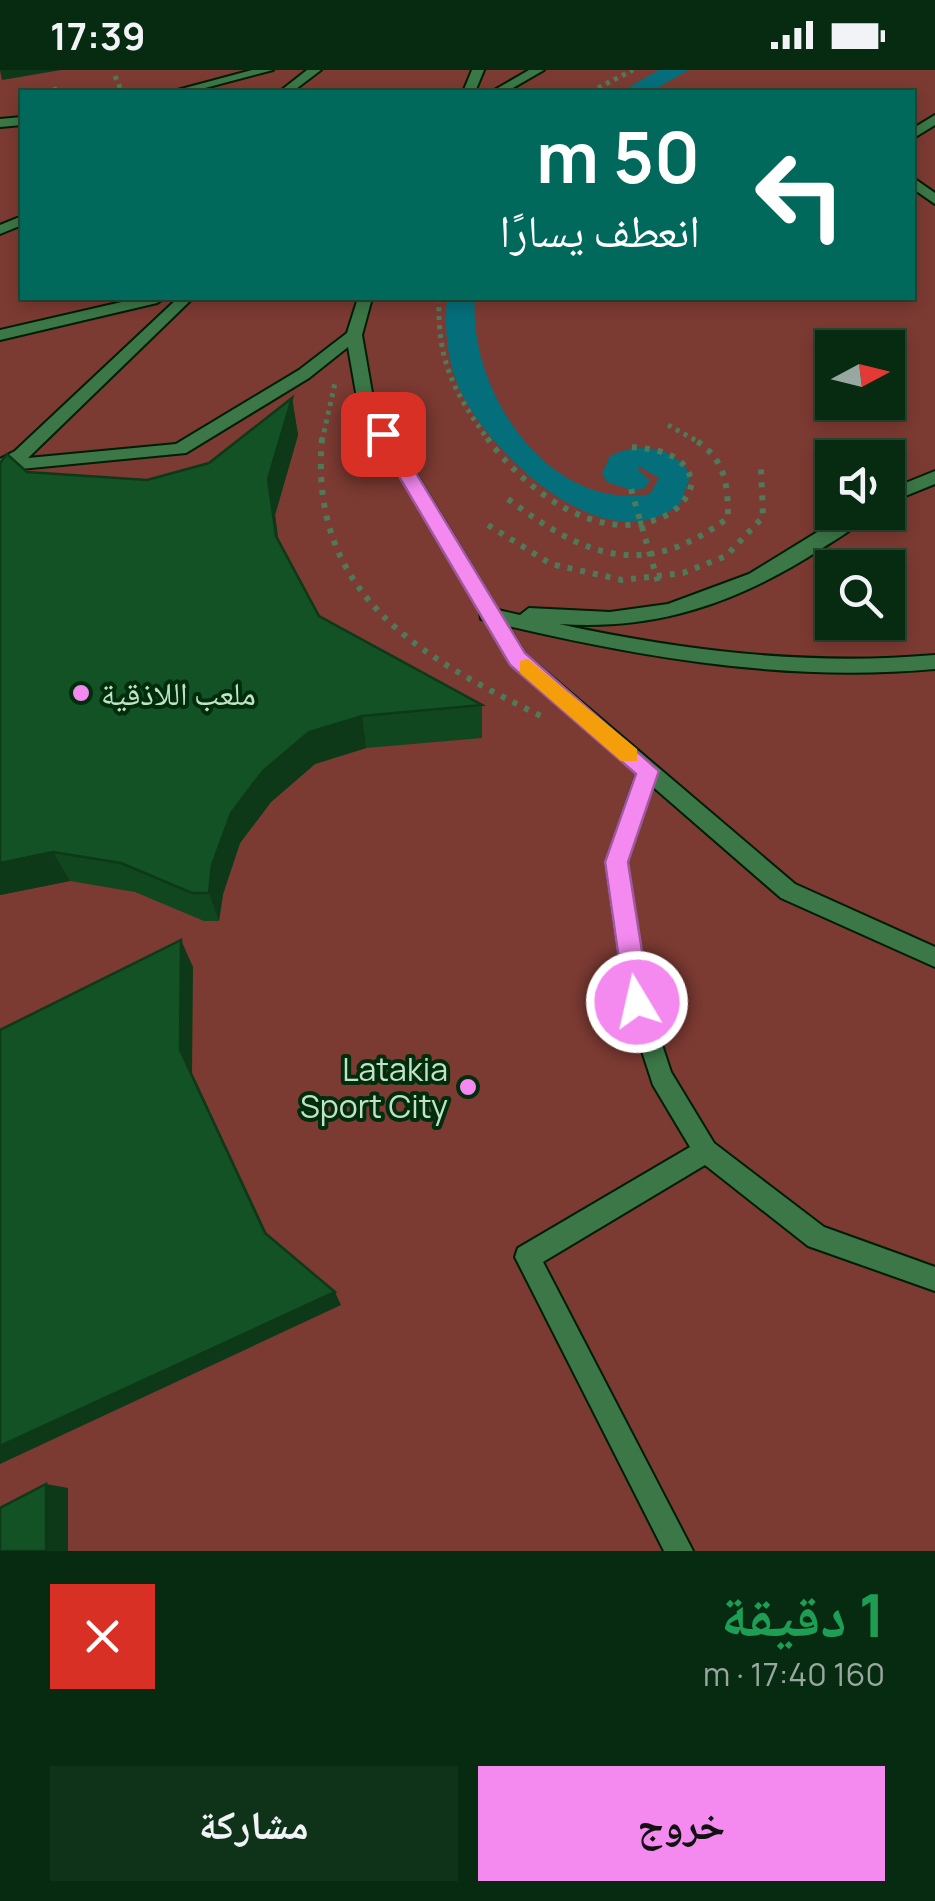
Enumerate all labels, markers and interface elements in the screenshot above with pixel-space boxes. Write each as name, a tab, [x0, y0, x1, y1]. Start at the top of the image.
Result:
text: 17:39	[50, 9, 146, 61]
text: 50 m	[536, 108, 700, 204]
icon: left	[735, 130, 865, 260]
text: انعطف يسارًا	[499, 199, 700, 261]
north arrow	[815, 330, 905, 420]
map controls	[815, 330, 905, 640]
pin	[341, 392, 426, 477]
icon: arrive	[356, 407, 411, 462]
button: sound	[815, 440, 905, 530]
button: search	[815, 550, 905, 640]
place label: ملعب اللاذقية	[101, 671, 256, 715]
marker: ملعب اللاذقية	[70, 682, 92, 704]
position arrow	[585, 950, 689, 1054]
place label: Latakia Sport City	[300, 1047, 448, 1128]
marker: Latakia Sport City	[457, 1076, 479, 1098]
text: 1 دقيقة	[721, 1573, 885, 1655]
button: close	[50, 1584, 155, 1689]
text: 160 m · 17:40	[703, 1652, 885, 1696]
button: مشاركة	[50, 1766, 458, 1881]
button: خروج	[478, 1766, 885, 1881]

